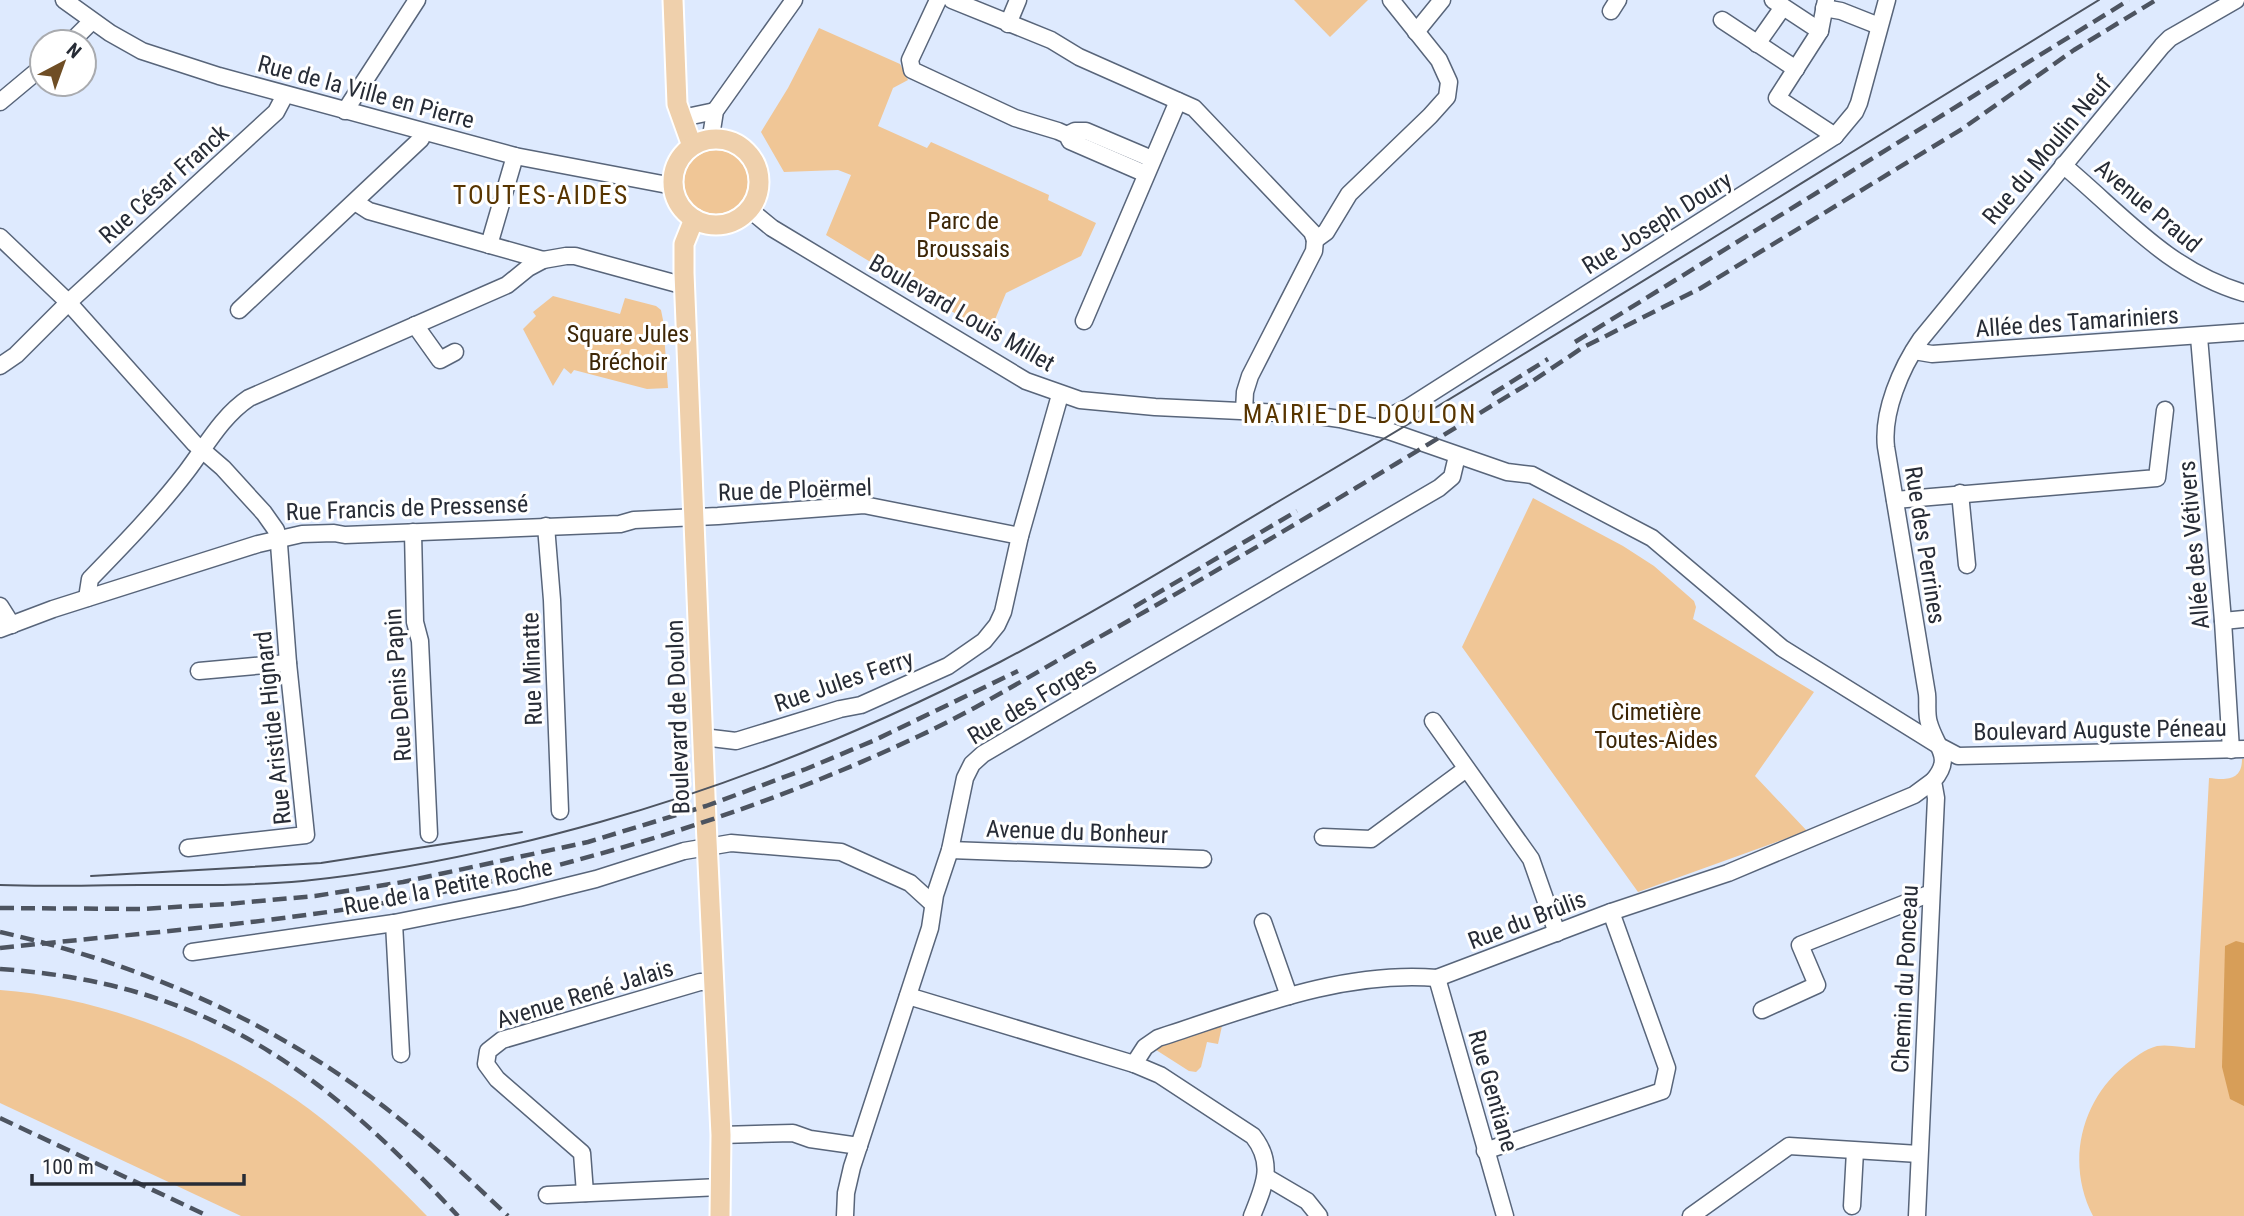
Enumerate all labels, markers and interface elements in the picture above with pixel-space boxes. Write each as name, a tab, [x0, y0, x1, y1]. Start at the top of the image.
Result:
north arrow	[28, 28, 98, 98]
text: N	[62, 38, 86, 63]
street label: Rue de la Ville en Pierre	[255, 50, 477, 134]
street label: Rue du Moulin Neuf	[1977, 70, 2118, 230]
street label: Rue César Franck	[94, 118, 235, 249]
street label: Avenue Praud	[2089, 154, 2207, 258]
street label: Rue Joseph Doury	[1577, 166, 1737, 280]
district label: TOUTES-AIDES	[453, 180, 629, 210]
park label: Parc de Broussais	[916, 207, 1010, 263]
street label: Boulevard Louis Millet	[864, 249, 1060, 377]
street label: Allée des Tamariniers	[1974, 301, 2180, 343]
park label: Square Jules Bréchoir	[567, 320, 689, 376]
district label: MAIRIE DE DOULON	[1243, 399, 1477, 429]
street label: Allée des Vétivers	[2173, 460, 2215, 630]
street label: Rue des Perrines	[1899, 464, 1951, 626]
street label: Rue de Ploërmel	[718, 473, 872, 507]
street label: Rue Francis de Pressensé	[285, 490, 529, 526]
street label: Rue Denis Papin	[379, 608, 417, 762]
street label: Rue Minatte	[516, 612, 548, 726]
street label: Boulevard de Doulon	[661, 619, 695, 815]
street label: Rue Aristide Hignard	[249, 630, 297, 826]
street label: Rue Jules Ferry	[771, 644, 917, 718]
street label: Rue des Forges	[963, 652, 1101, 750]
park label: Cimetière Toutes-Aides	[1594, 698, 1718, 754]
street label: Boulevard Auguste Péneau	[1973, 714, 2227, 746]
street label: Avenue du Bonheur	[985, 815, 1169, 849]
street label: Rue de la Petite Roche	[341, 853, 555, 921]
street label: Chemin du Ponceau	[1886, 884, 1924, 1074]
street label: Rue du Brûlis	[1464, 885, 1590, 955]
street label: Avenue René Jalais	[493, 954, 677, 1034]
street label: Rue Gentiane	[1462, 1027, 1524, 1155]
scale bar	[32, 1142, 243, 1186]
text: 100 m	[42, 1155, 94, 1179]

